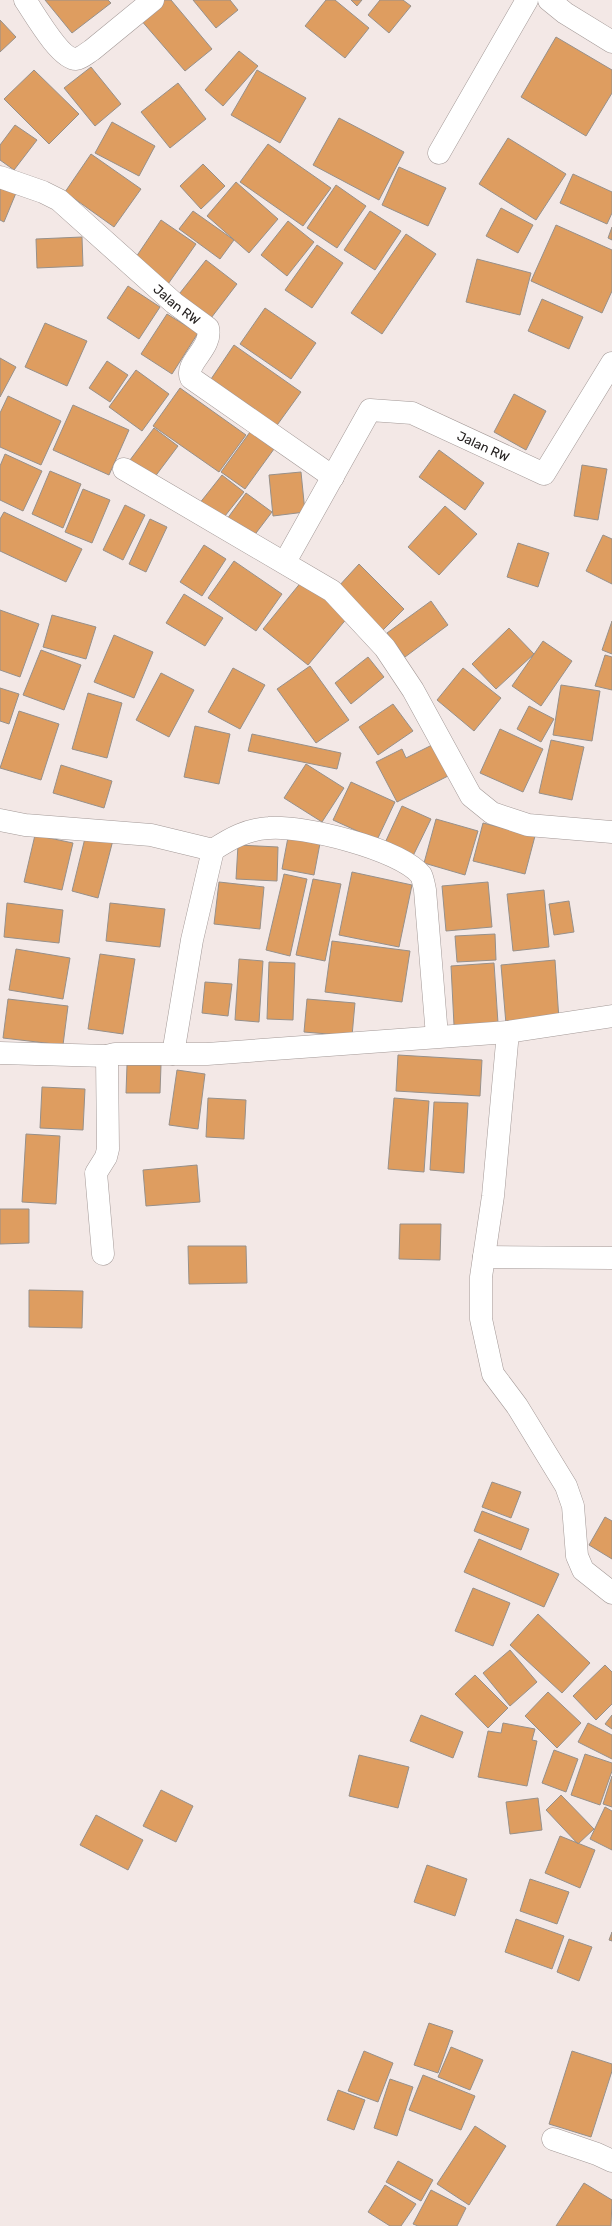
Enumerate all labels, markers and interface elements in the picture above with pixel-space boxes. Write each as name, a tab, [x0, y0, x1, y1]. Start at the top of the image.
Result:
street label: Jalan RW	[151, 281, 203, 327]
street label: Jalan RW	[455, 428, 512, 465]

